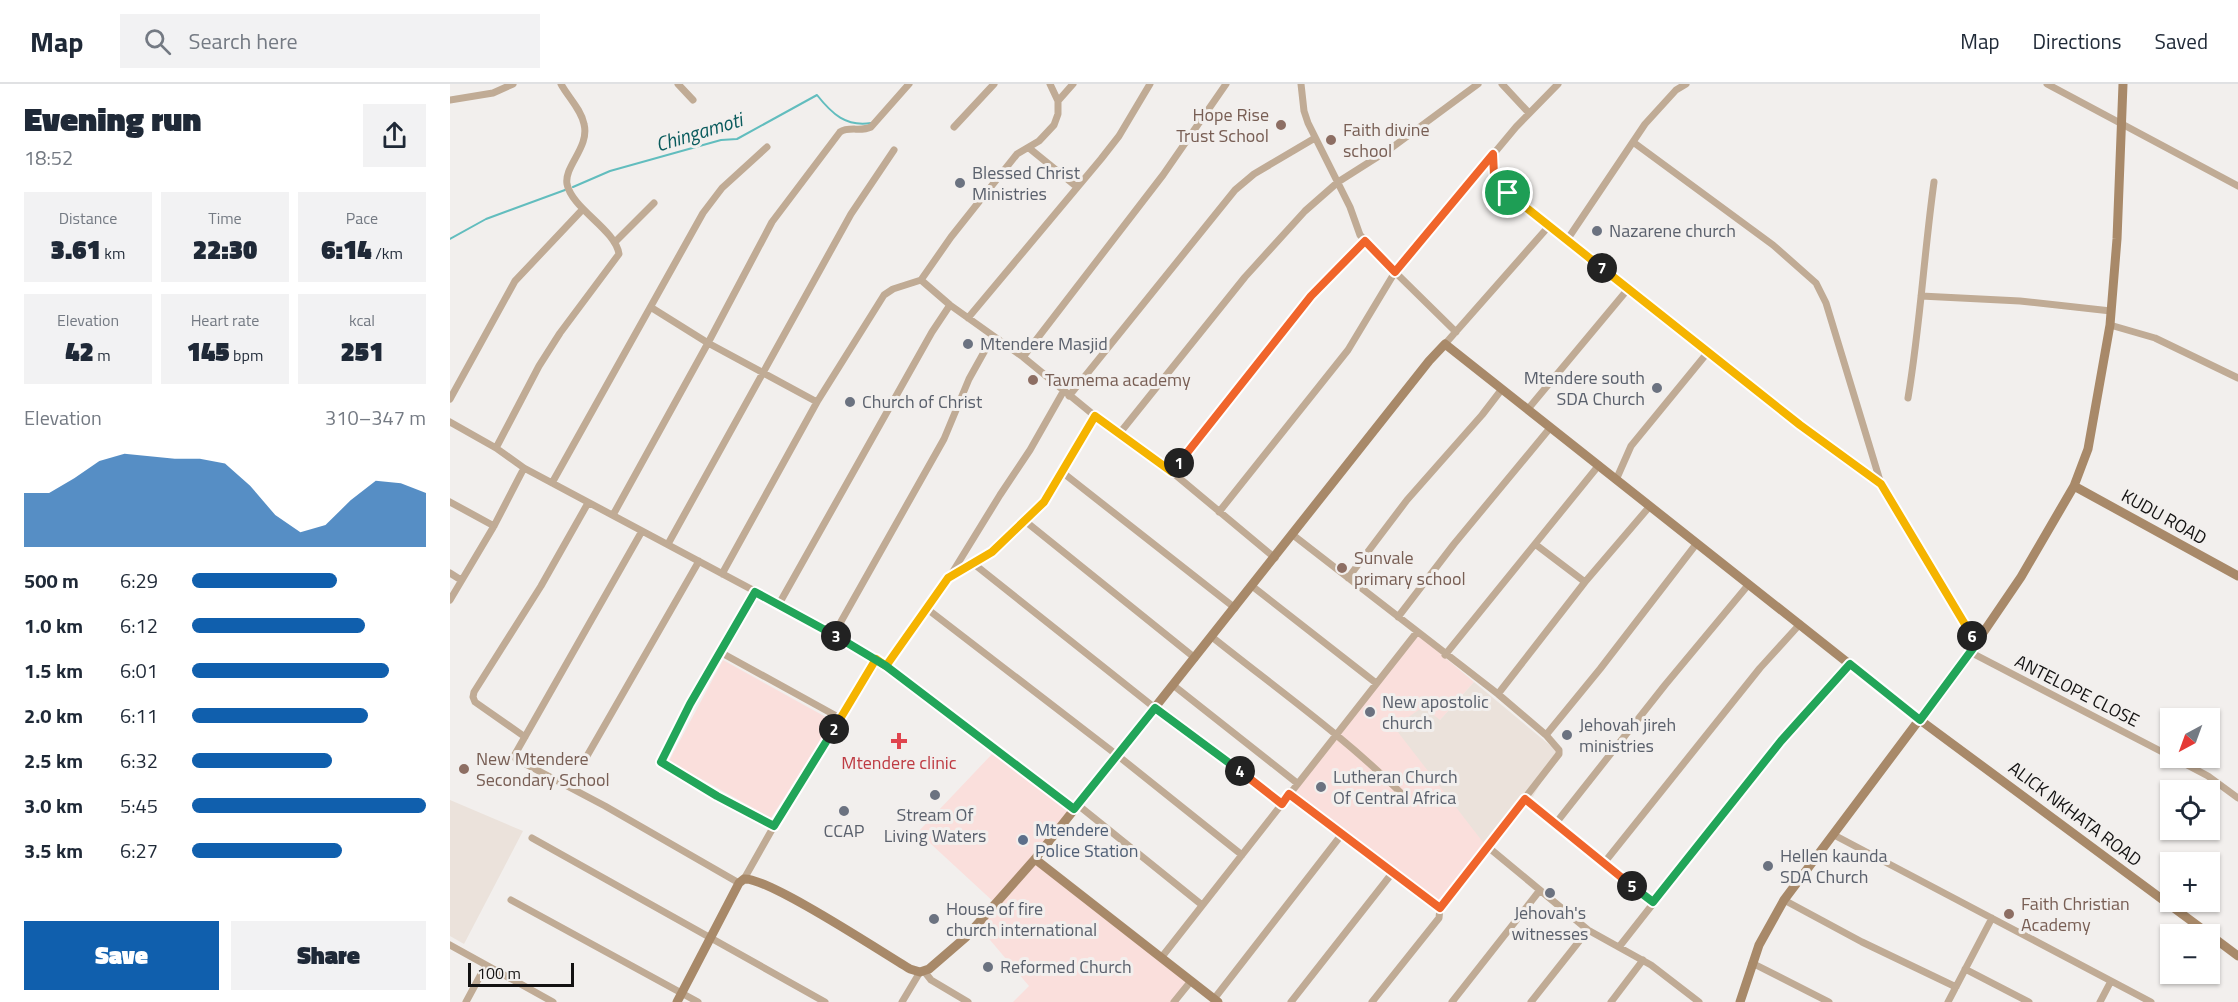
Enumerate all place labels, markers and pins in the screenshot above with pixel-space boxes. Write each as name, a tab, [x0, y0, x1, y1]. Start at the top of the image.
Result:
place label: Hope Rise Trust School	[1176, 101, 1269, 149]
place label: Faith divine school	[1343, 116, 1430, 164]
marker: Hope Rise Trust School	[1274, 118, 1288, 132]
marker: Faith divine school	[1324, 133, 1338, 147]
place label: Blessed Christ Ministries	[972, 159, 1081, 207]
pin	[1482, 167, 1533, 218]
marker: Blessed Christ Ministries	[953, 176, 967, 190]
place label: Nazarene church	[1609, 217, 1736, 244]
marker: Nazarene church	[1590, 224, 1604, 238]
pin: 7	[1587, 253, 1617, 283]
place label: Mtendere Masjid	[980, 330, 1108, 357]
marker: Mtendere Masjid	[961, 337, 975, 351]
place label: Mtendere south SDA Church	[1524, 364, 1645, 412]
place label: Tavmema academy	[1045, 366, 1191, 393]
marker: Tavmema academy	[1026, 373, 1040, 387]
marker: Mtendere south SDA Church	[1650, 381, 1664, 395]
place label: Church of Christ	[862, 388, 983, 415]
marker: Church of Christ	[843, 395, 857, 409]
pin: 1	[1164, 448, 1194, 478]
place label: Sunvale primary school	[1354, 544, 1466, 592]
marker: Sunvale primary school	[1335, 561, 1349, 575]
pin: 3	[821, 621, 851, 651]
pin: 6	[1957, 621, 1987, 651]
place label: New apostolic church	[1382, 688, 1489, 736]
marker: New apostolic church	[1363, 705, 1377, 719]
place label: Jehovah jireh ministries	[1579, 711, 1676, 759]
pin: 2	[819, 714, 849, 744]
marker: Jehovah jireh ministries	[1560, 728, 1574, 742]
marker: Mtendere clinic	[890, 732, 908, 750]
place label: New Mtendere Secondary School	[476, 745, 610, 793]
place label: Mtendere clinic	[841, 749, 957, 776]
pin: 4	[1225, 756, 1255, 786]
marker: New Mtendere Secondary School	[457, 762, 471, 776]
place label: Lutheran Church Of Central Africa	[1333, 763, 1458, 811]
marker: Lutheran Church Of Central Africa	[1314, 780, 1328, 794]
marker: Stream Of Living Waters	[928, 788, 942, 802]
place label: Stream Of Living Waters	[884, 801, 986, 849]
marker: CCAP	[837, 804, 851, 818]
place label: Mtendere Police Station	[1035, 816, 1138, 864]
place label: CCAP	[824, 817, 865, 844]
marker: Mtendere Police Station	[1016, 833, 1030, 847]
place label: Hellen kaunda SDA Church	[1780, 842, 1888, 890]
marker: Hellen kaunda SDA Church	[1761, 859, 1775, 873]
pin: 5	[1617, 871, 1647, 901]
marker: Jehovah's witnesses	[1543, 886, 1557, 900]
place label: Faith Christian Academy	[2021, 890, 2130, 938]
place label: House of fire church international	[946, 895, 1097, 943]
place label: Jehovah's witnesses	[1512, 899, 1588, 947]
marker: Faith Christian Academy	[2002, 907, 2016, 921]
marker: House of fire church international	[927, 912, 941, 926]
place label: Reformed Church	[1000, 953, 1132, 980]
marker: Reformed Church	[981, 960, 995, 974]

